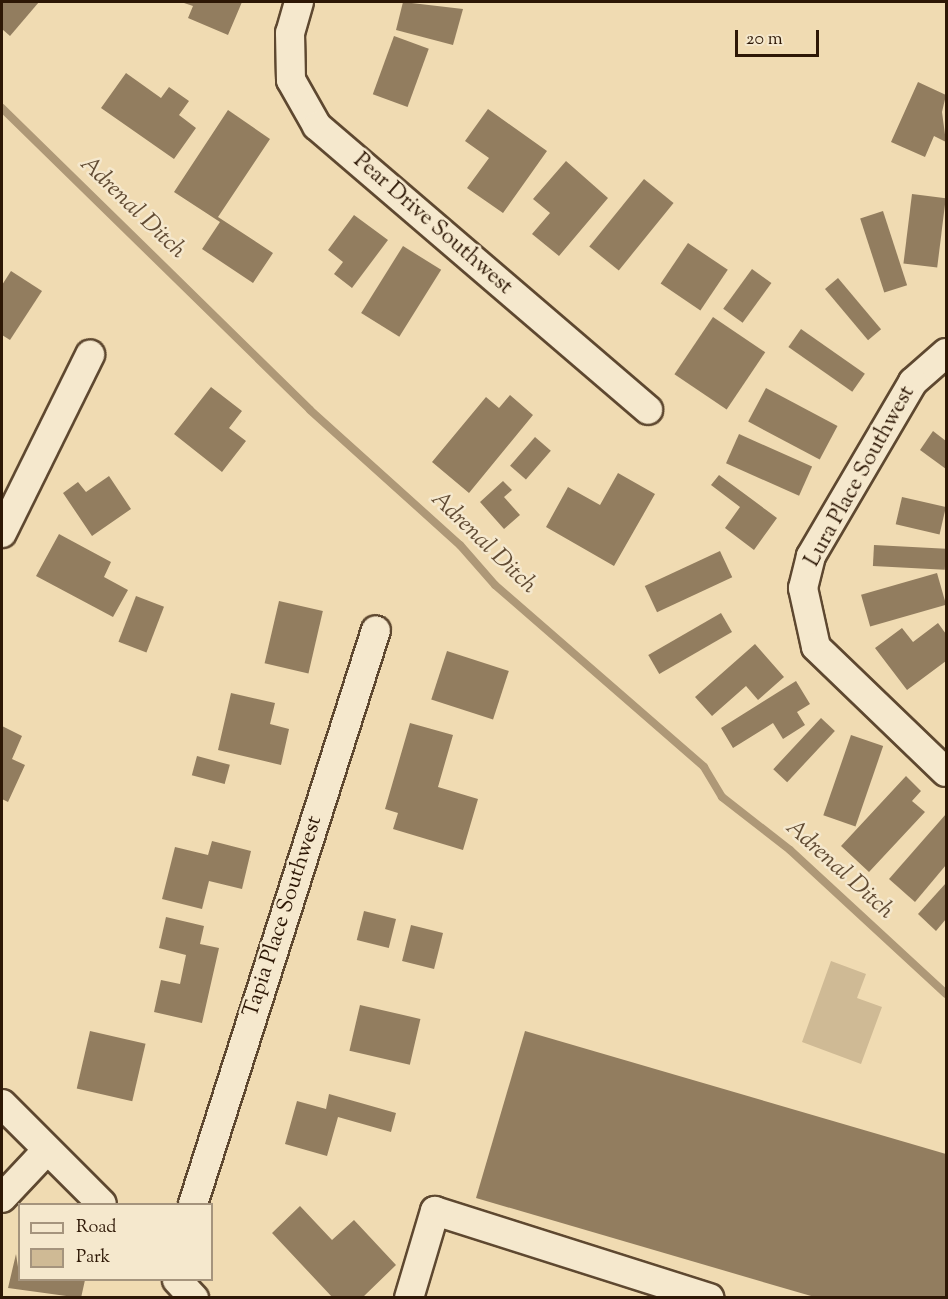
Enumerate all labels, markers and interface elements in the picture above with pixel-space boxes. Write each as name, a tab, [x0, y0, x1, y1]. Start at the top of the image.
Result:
scale bar	[738, 18, 822, 56]
text: 20 m	[746, 27, 783, 53]
street label: Pear Drive Southwest	[347, 149, 517, 301]
water label: Adrenal Ditch	[73, 150, 191, 266]
street label: Lura Place Southwest	[800, 382, 922, 572]
water label: Adrenal Ditch	[424, 485, 542, 601]
street label: Tapia Place Southwest	[239, 813, 329, 1021]
water label: Adrenal Ditch	[779, 814, 899, 926]
legend	[18, 1203, 213, 1281]
text: Road	[76, 1215, 116, 1241]
text: Park	[76, 1245, 110, 1271]

